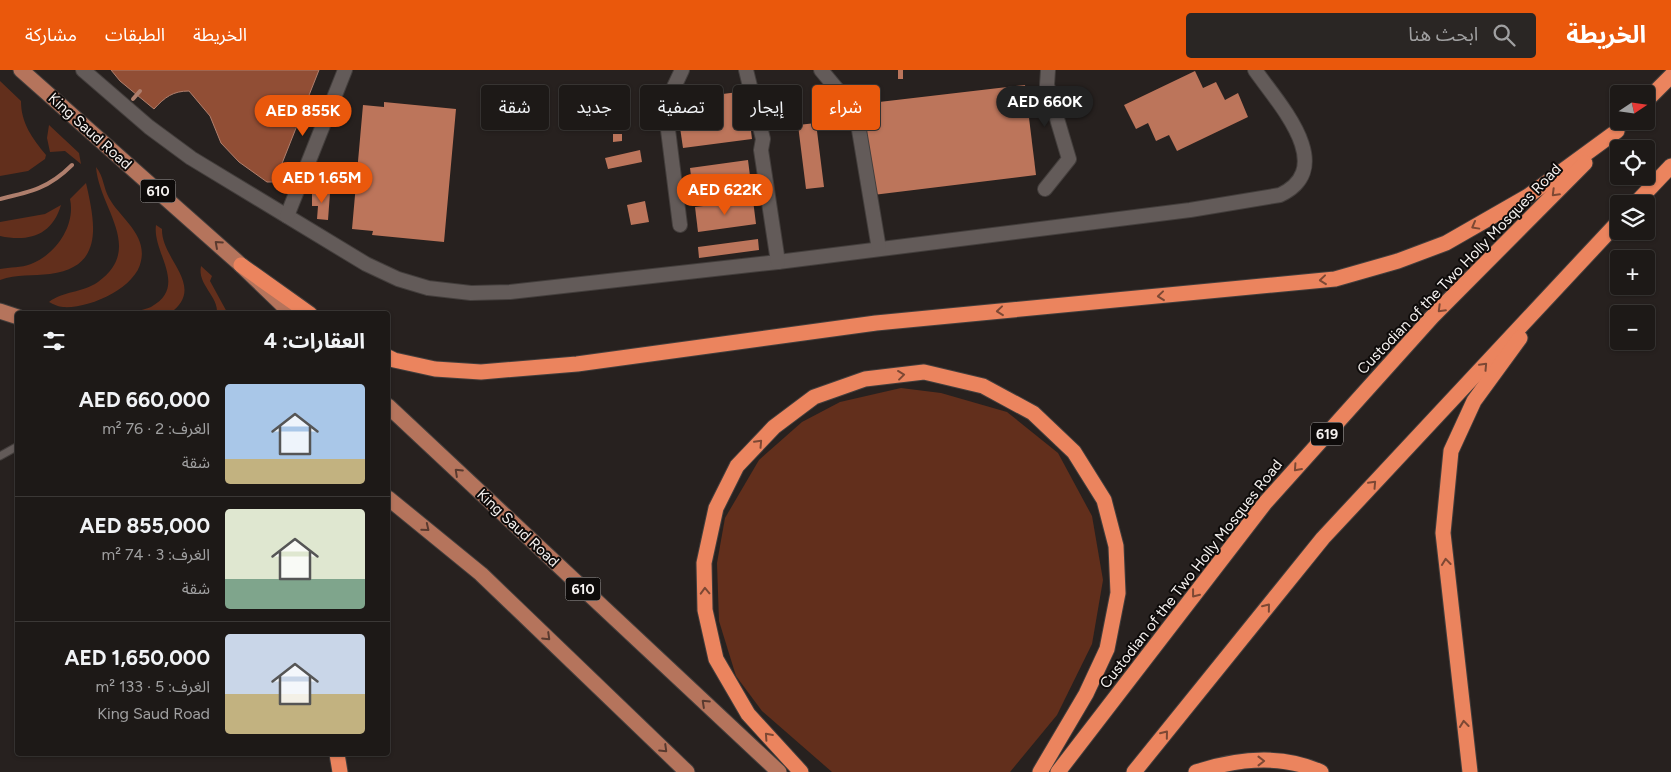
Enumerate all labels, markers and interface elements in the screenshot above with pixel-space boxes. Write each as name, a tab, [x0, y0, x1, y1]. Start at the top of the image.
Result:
search box	[1186, 13, 1536, 58]
text: الخريطة	[1566, 20, 1646, 49]
icon: search	[1490, 21, 1518, 49]
text: ابحث هنا	[1408, 23, 1478, 46]
text: مشاركة	[25, 24, 77, 46]
text: الطبقات	[105, 24, 165, 46]
text: الخريطة	[193, 24, 247, 46]
chip: شقة	[481, 85, 549, 130]
chip: جديد	[559, 85, 630, 130]
chip: تصفية	[640, 85, 723, 130]
chip: إيجار	[733, 85, 802, 130]
chip: شراء	[812, 85, 880, 130]
pin: AED 660K	[993, 85, 1097, 128]
north arrow	[1610, 85, 1655, 130]
map controls	[1610, 85, 1655, 350]
street label: King Saud Road	[45, 89, 135, 173]
text: AED 660K	[1007, 92, 1083, 111]
pin: AED 855K	[251, 94, 355, 137]
text: AED 855K	[266, 101, 340, 120]
button: locate	[1610, 140, 1655, 185]
street label: Custodian of the Two Holly Mosques Road	[1353, 160, 1565, 378]
pin: AED 1.65M	[265, 162, 379, 204]
text: AED 1.65M	[283, 168, 361, 187]
pin: AED 622K	[673, 174, 777, 216]
road number: 610	[140, 180, 176, 202]
text: AED 622K	[688, 180, 762, 199]
one-way arrow	[1552, 187, 1561, 196]
button: layers	[1610, 195, 1655, 240]
one-way arrow	[1472, 220, 1481, 230]
one-way arrow	[215, 242, 224, 250]
button: +	[1610, 250, 1655, 295]
one-way arrow	[1319, 274, 1327, 285]
one-way arrow	[1157, 290, 1165, 301]
one-way arrow	[1438, 303, 1447, 312]
one-way arrow	[995, 305, 1003, 316]
button: −	[1610, 305, 1655, 350]
icon: filters	[40, 327, 68, 355]
text: العقارات: 4	[264, 328, 365, 353]
one-way arrow	[1478, 362, 1487, 371]
one-way arrow	[897, 370, 905, 381]
text: AED 660,000	[79, 387, 210, 412]
icon: home	[265, 404, 325, 464]
text: الغرف: 2 · 76 m²	[102, 419, 210, 438]
road number: 619	[1311, 422, 1343, 446]
one-way arrow	[753, 440, 762, 449]
text: شقة	[182, 453, 210, 472]
street label: Custodian of the Two Holly Mosques Road	[1096, 456, 1286, 692]
one-way arrow	[1293, 463, 1302, 472]
one-way arrow	[455, 469, 464, 478]
one-way arrow	[1367, 481, 1376, 490]
street label: King Saud Road	[473, 485, 563, 571]
text: AED 855,000	[79, 513, 210, 538]
one-way arrow	[420, 523, 429, 531]
icon: home	[265, 529, 325, 589]
text: الغرف: 3 · 74 m²	[102, 545, 210, 564]
one-way arrow	[1441, 558, 1452, 566]
road number: 610	[566, 578, 600, 600]
text: شقة	[182, 579, 210, 598]
one-way arrow	[699, 587, 710, 595]
one-way arrow	[1191, 589, 1200, 598]
one-way arrow	[1261, 604, 1270, 613]
one-way arrow	[541, 631, 550, 640]
text: AED 1,650,000	[64, 645, 210, 670]
icon: home	[265, 654, 325, 714]
text: الغرف: 5 · 133 m²	[96, 677, 210, 696]
one-way arrow	[702, 700, 711, 709]
text: King Saud Road	[97, 704, 210, 723]
one-way arrow	[1459, 719, 1470, 727]
one-way arrow	[1159, 730, 1168, 740]
one-way arrow	[765, 732, 774, 741]
one-way arrow	[658, 743, 667, 752]
one-way arrow	[1257, 756, 1265, 766]

